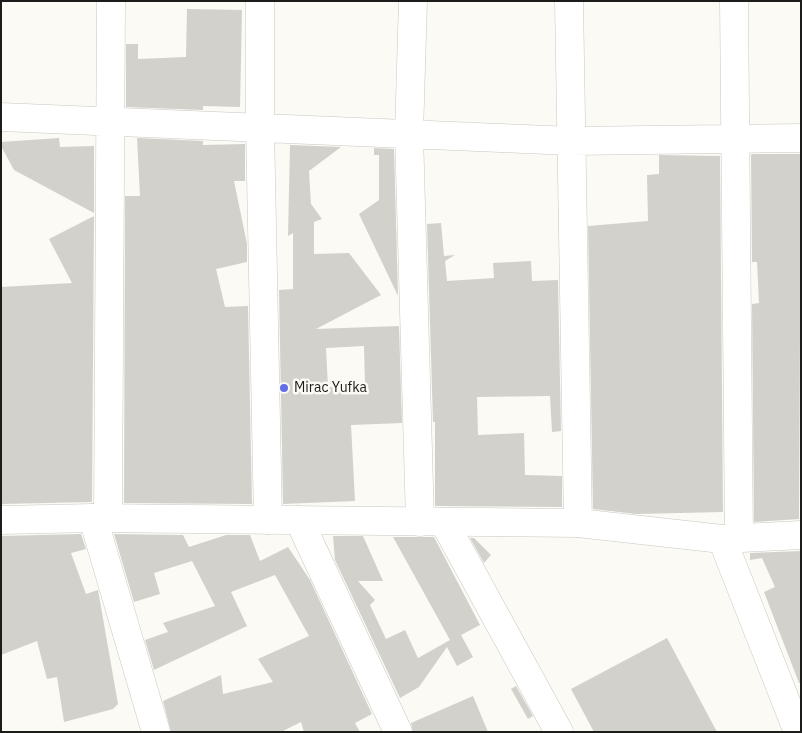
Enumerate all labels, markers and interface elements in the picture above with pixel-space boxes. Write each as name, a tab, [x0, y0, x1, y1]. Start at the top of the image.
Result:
place label: Mirac Yufka	[294, 380, 367, 396]
marker: Mirac Yufka	[278, 382, 290, 394]

